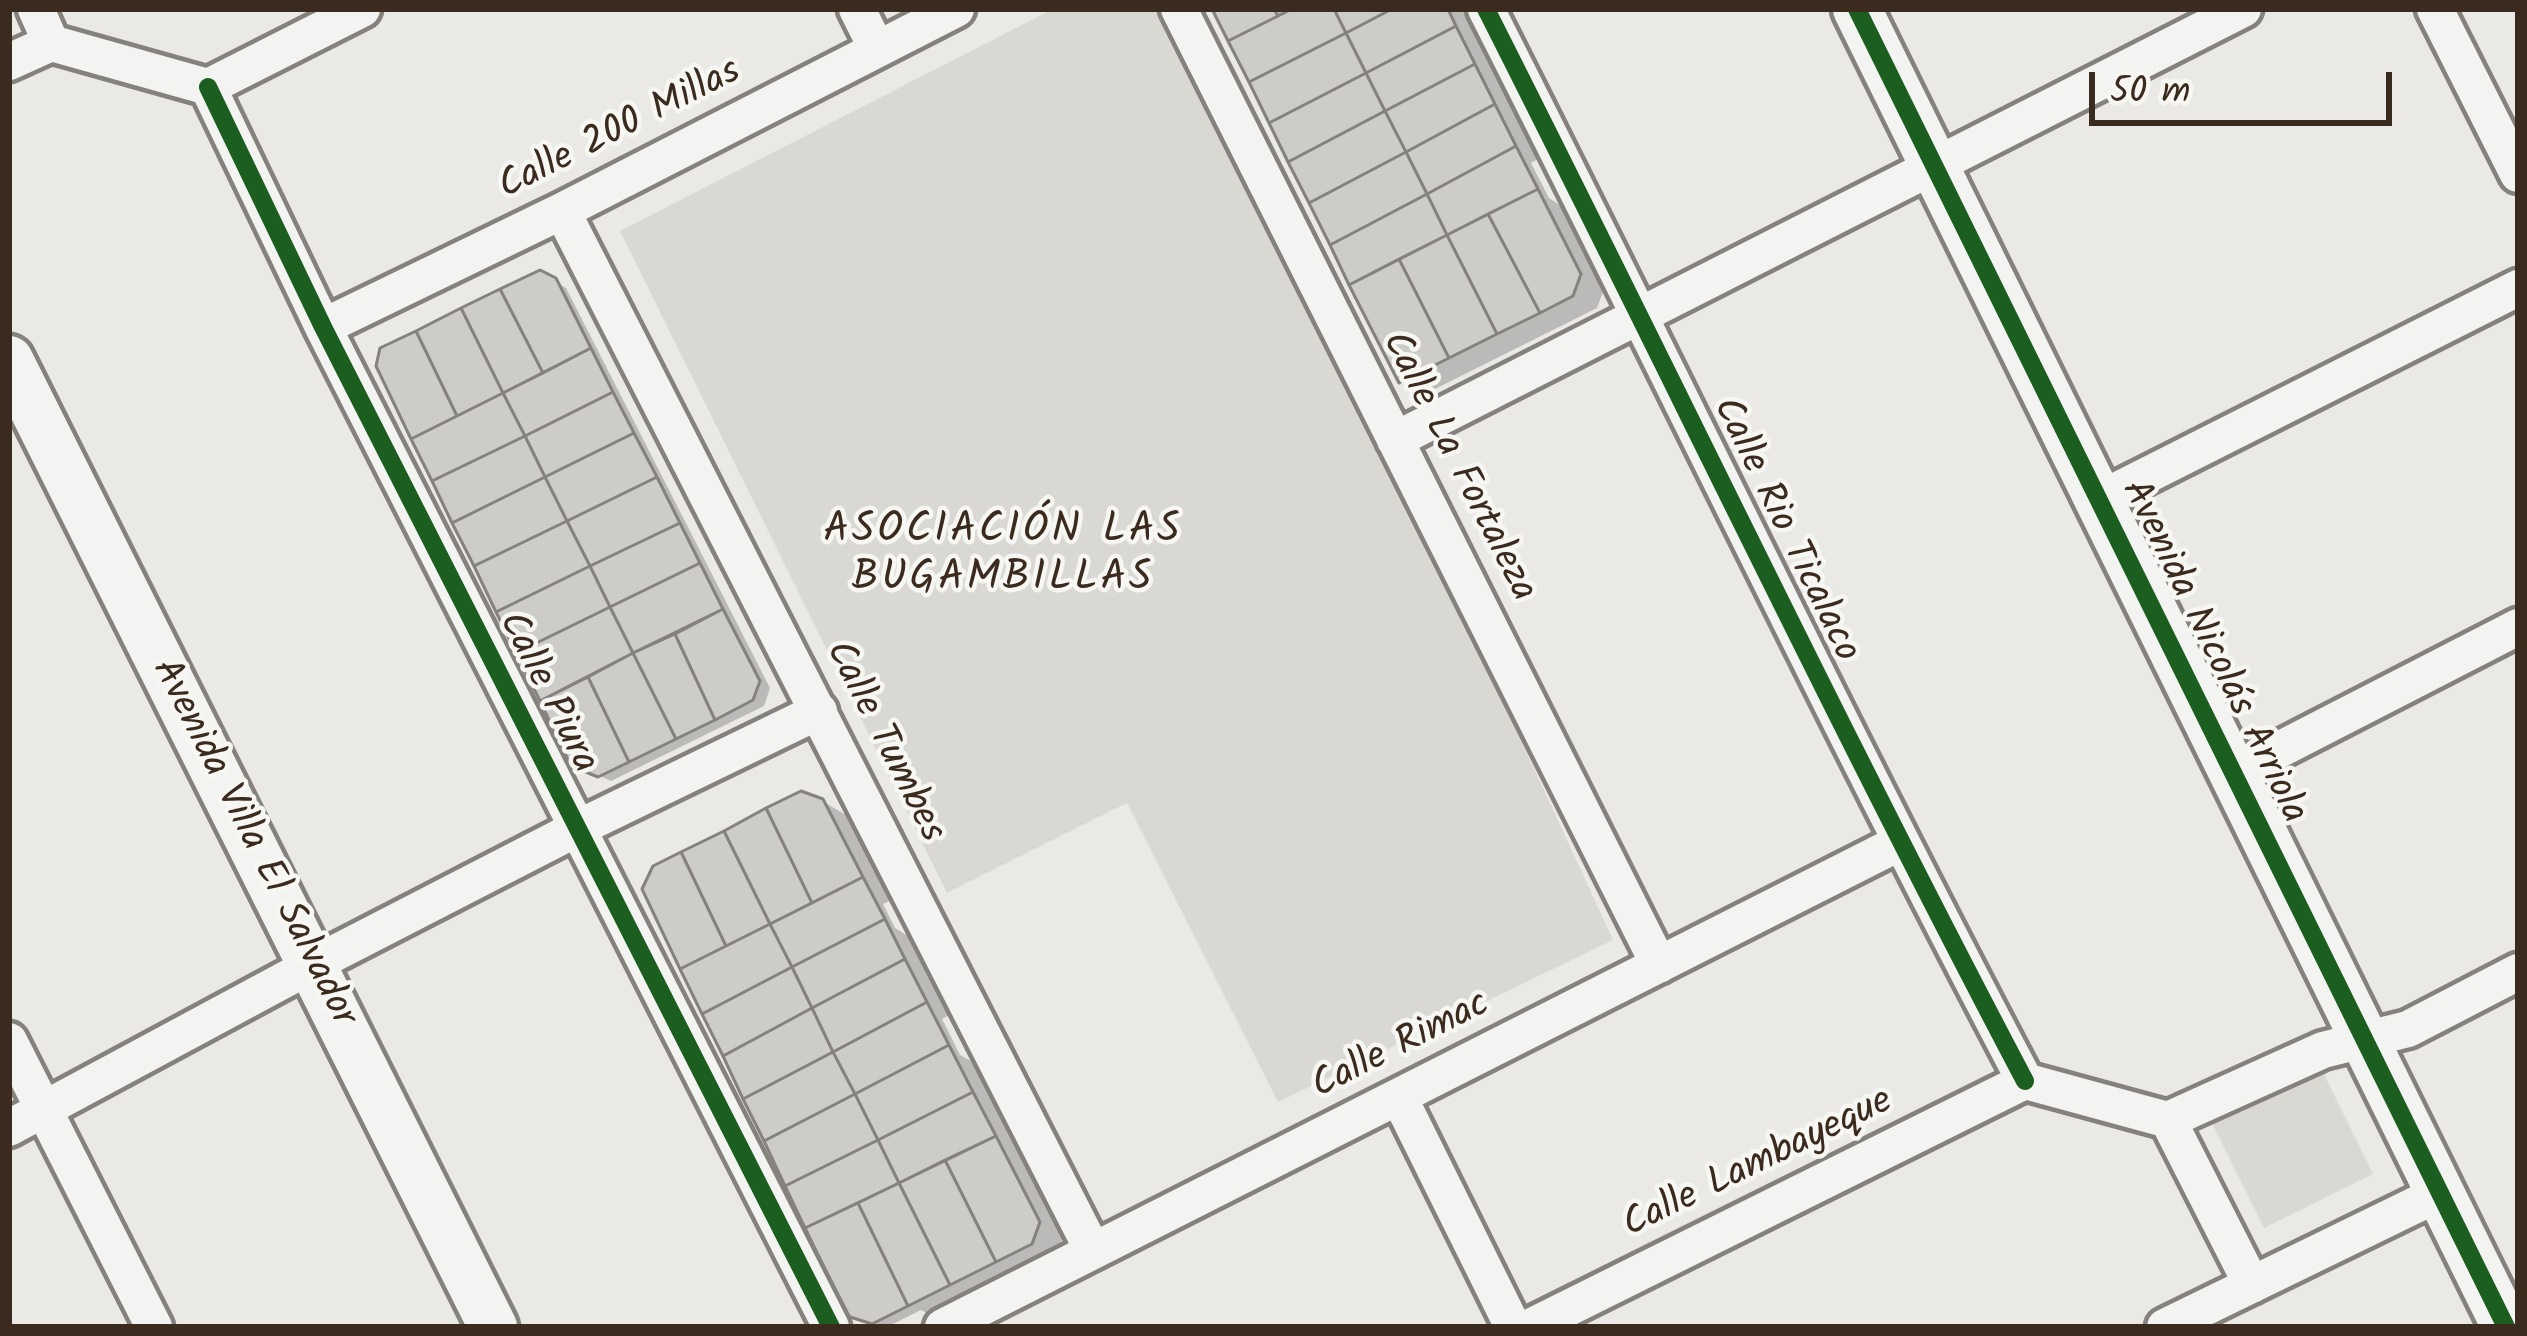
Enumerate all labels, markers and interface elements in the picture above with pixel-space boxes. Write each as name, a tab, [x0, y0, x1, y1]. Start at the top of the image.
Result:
scale bar	[2095, 48, 2398, 122]
street label: Calle 200 Millas	[492, 51, 750, 213]
text: 50 m	[2110, 64, 2190, 121]
street label: Calle La Fortaleza	[1368, 325, 1544, 611]
street label: Calle Rio Ticalaco	[1699, 391, 1867, 671]
street label: Avenida Nicolás Arriola	[2107, 474, 2315, 832]
district label: ASOCIACIÓN LAS BUGAMBILLAS	[823, 509, 1183, 608]
street label: Calle Piura	[485, 606, 605, 782]
street label: Calle Tumbes	[811, 635, 953, 851]
street label: Avenida Villa El Salvador	[138, 653, 364, 1035]
street label: Calle Rimac	[1306, 983, 1498, 1113]
street label: Calle Lambayeque	[1617, 1081, 1901, 1251]

